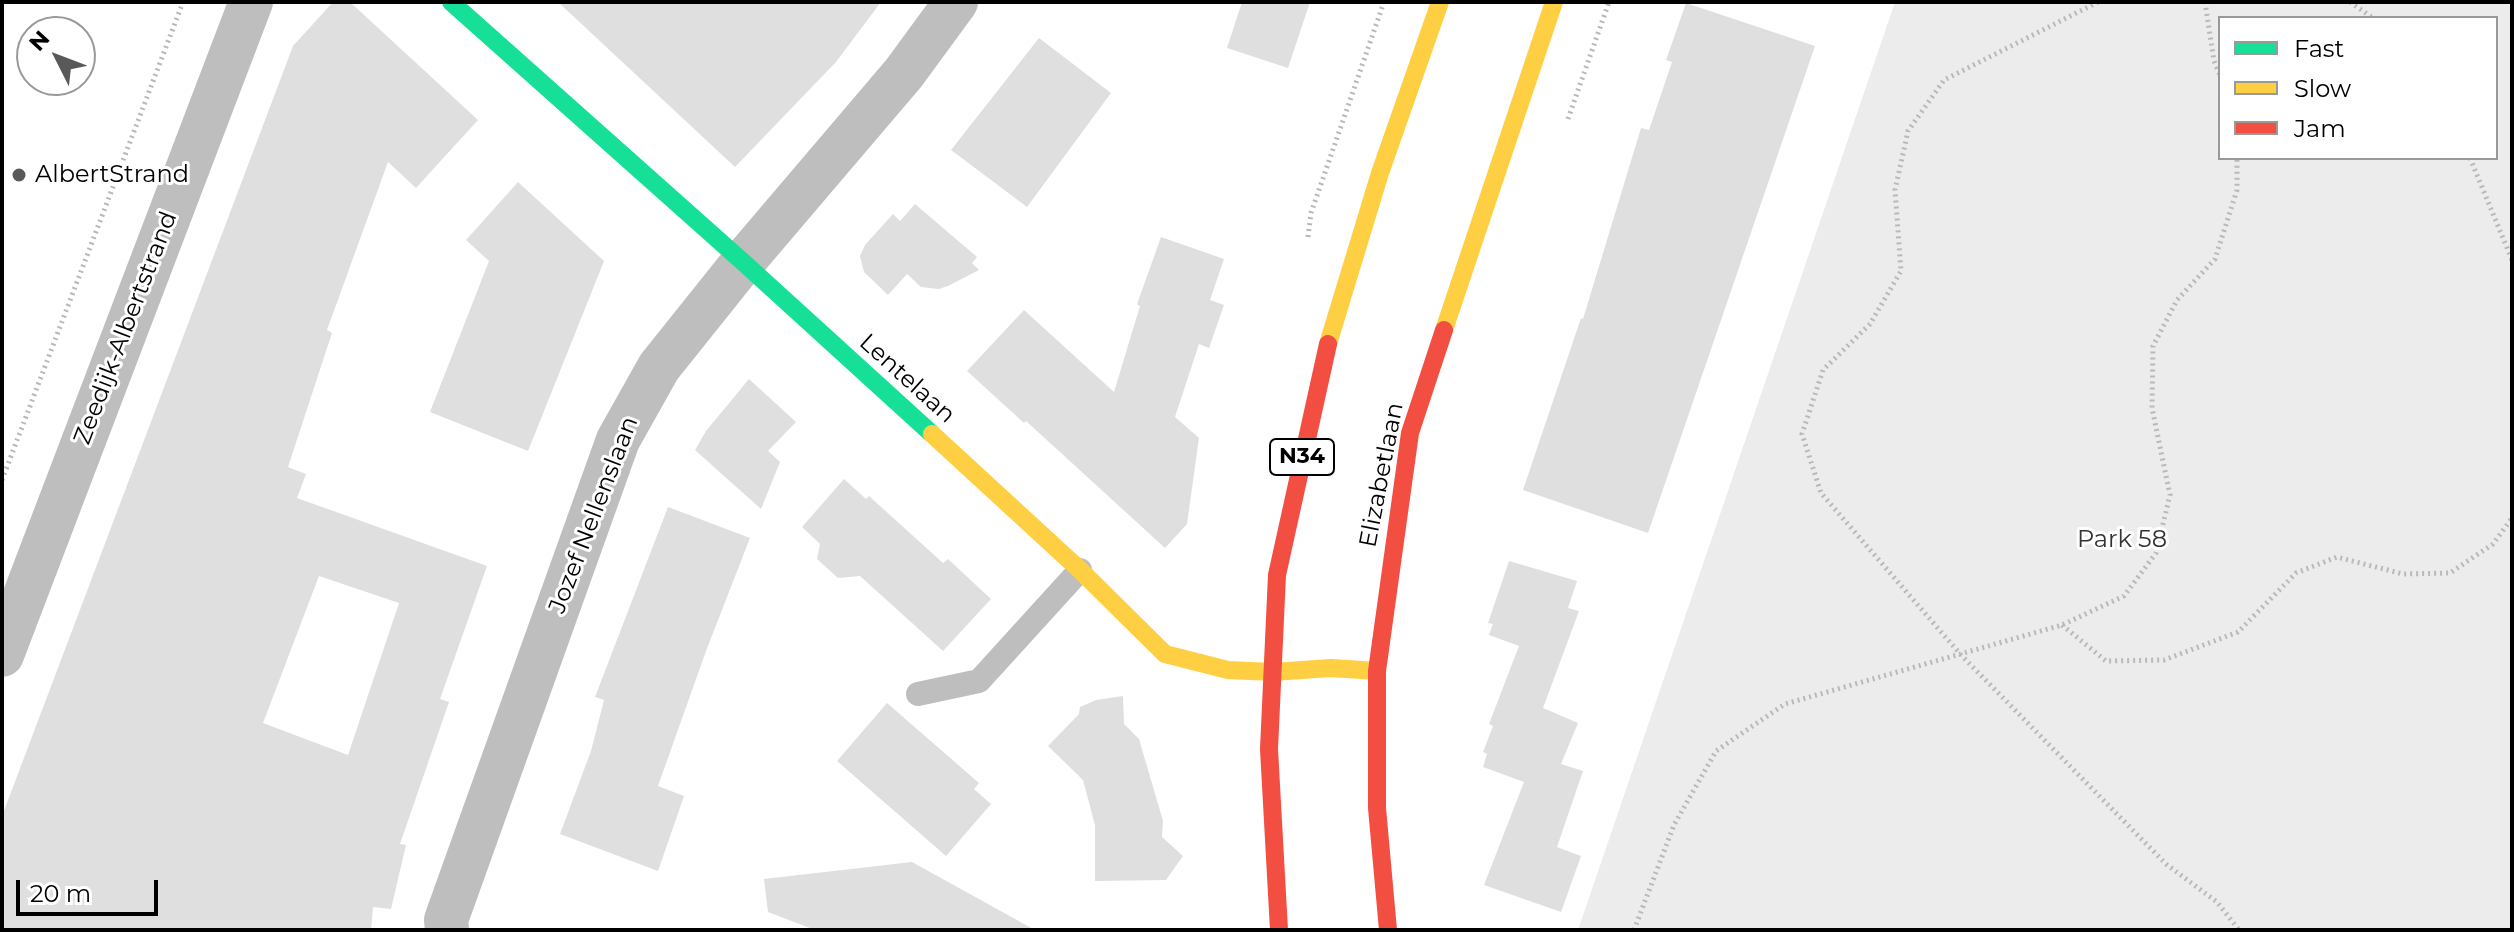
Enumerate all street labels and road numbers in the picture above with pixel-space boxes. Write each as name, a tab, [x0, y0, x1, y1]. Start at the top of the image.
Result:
street label: Zeedijk-Albertstrand	[68, 207, 184, 449]
street label: Lentelaan	[853, 328, 961, 430]
street label: Elizabetlaan	[1354, 400, 1410, 550]
street label: Jozef Nellenslaan	[543, 413, 645, 617]
road number: N34	[1270, 439, 1334, 475]

